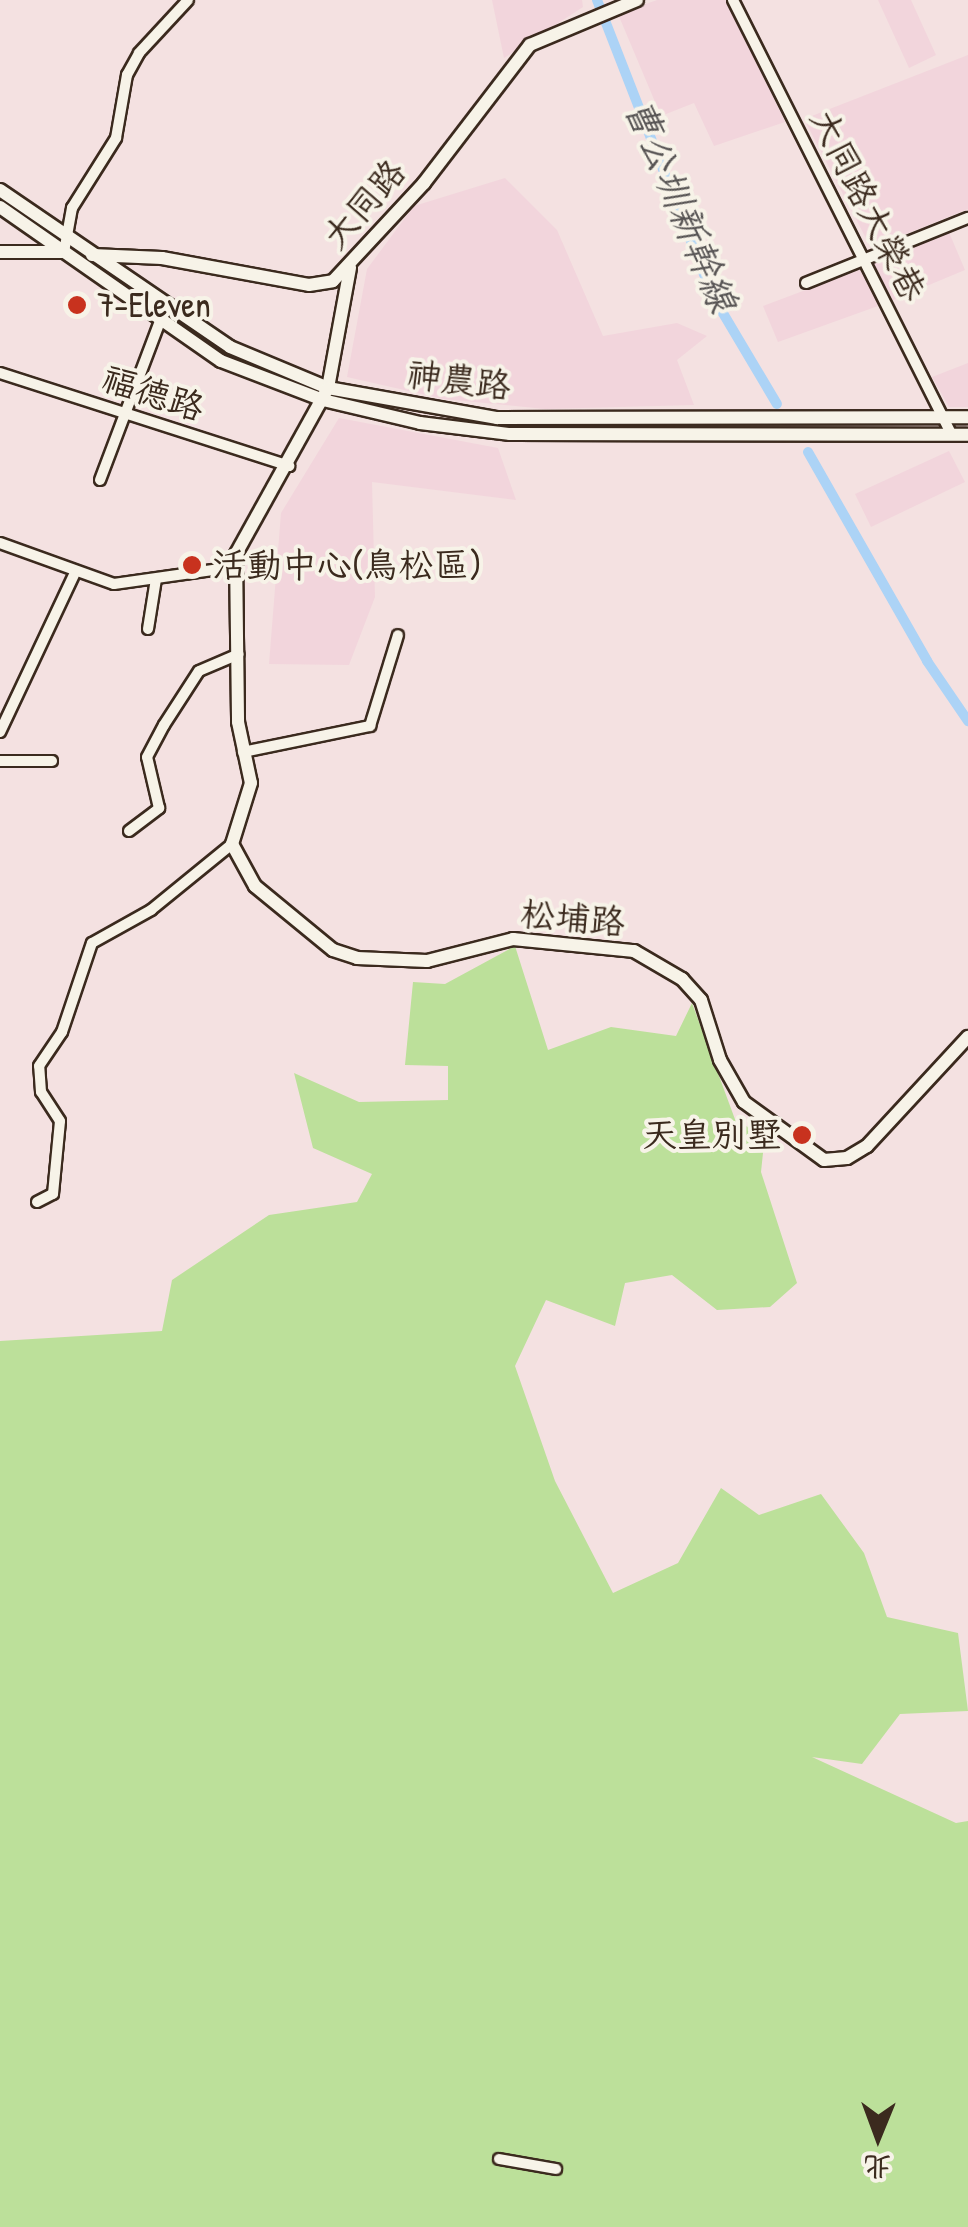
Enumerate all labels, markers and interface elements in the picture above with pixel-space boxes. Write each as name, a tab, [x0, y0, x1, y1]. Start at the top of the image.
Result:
water label: 曹公圳新幹線	[615, 91, 747, 319]
street label: 大同路大榮巷	[802, 102, 934, 308]
street label: 大同路	[314, 151, 414, 257]
place label: 7-Eleven	[97, 284, 211, 326]
marker: 7-Eleven	[66, 294, 88, 316]
street label: 神農路	[404, 353, 514, 407]
street label: 福德路	[97, 357, 209, 429]
place label: 活動中心(鳥松區)	[212, 544, 481, 586]
marker: 活動中心(鳥松區)	[181, 554, 203, 576]
street label: 松埔路	[519, 893, 627, 943]
place label: 天皇別墅	[642, 1114, 782, 1156]
marker: 天皇別墅	[791, 1124, 813, 1146]
north arrow	[828, 2087, 928, 2187]
text: 北	[863, 2148, 892, 2186]

